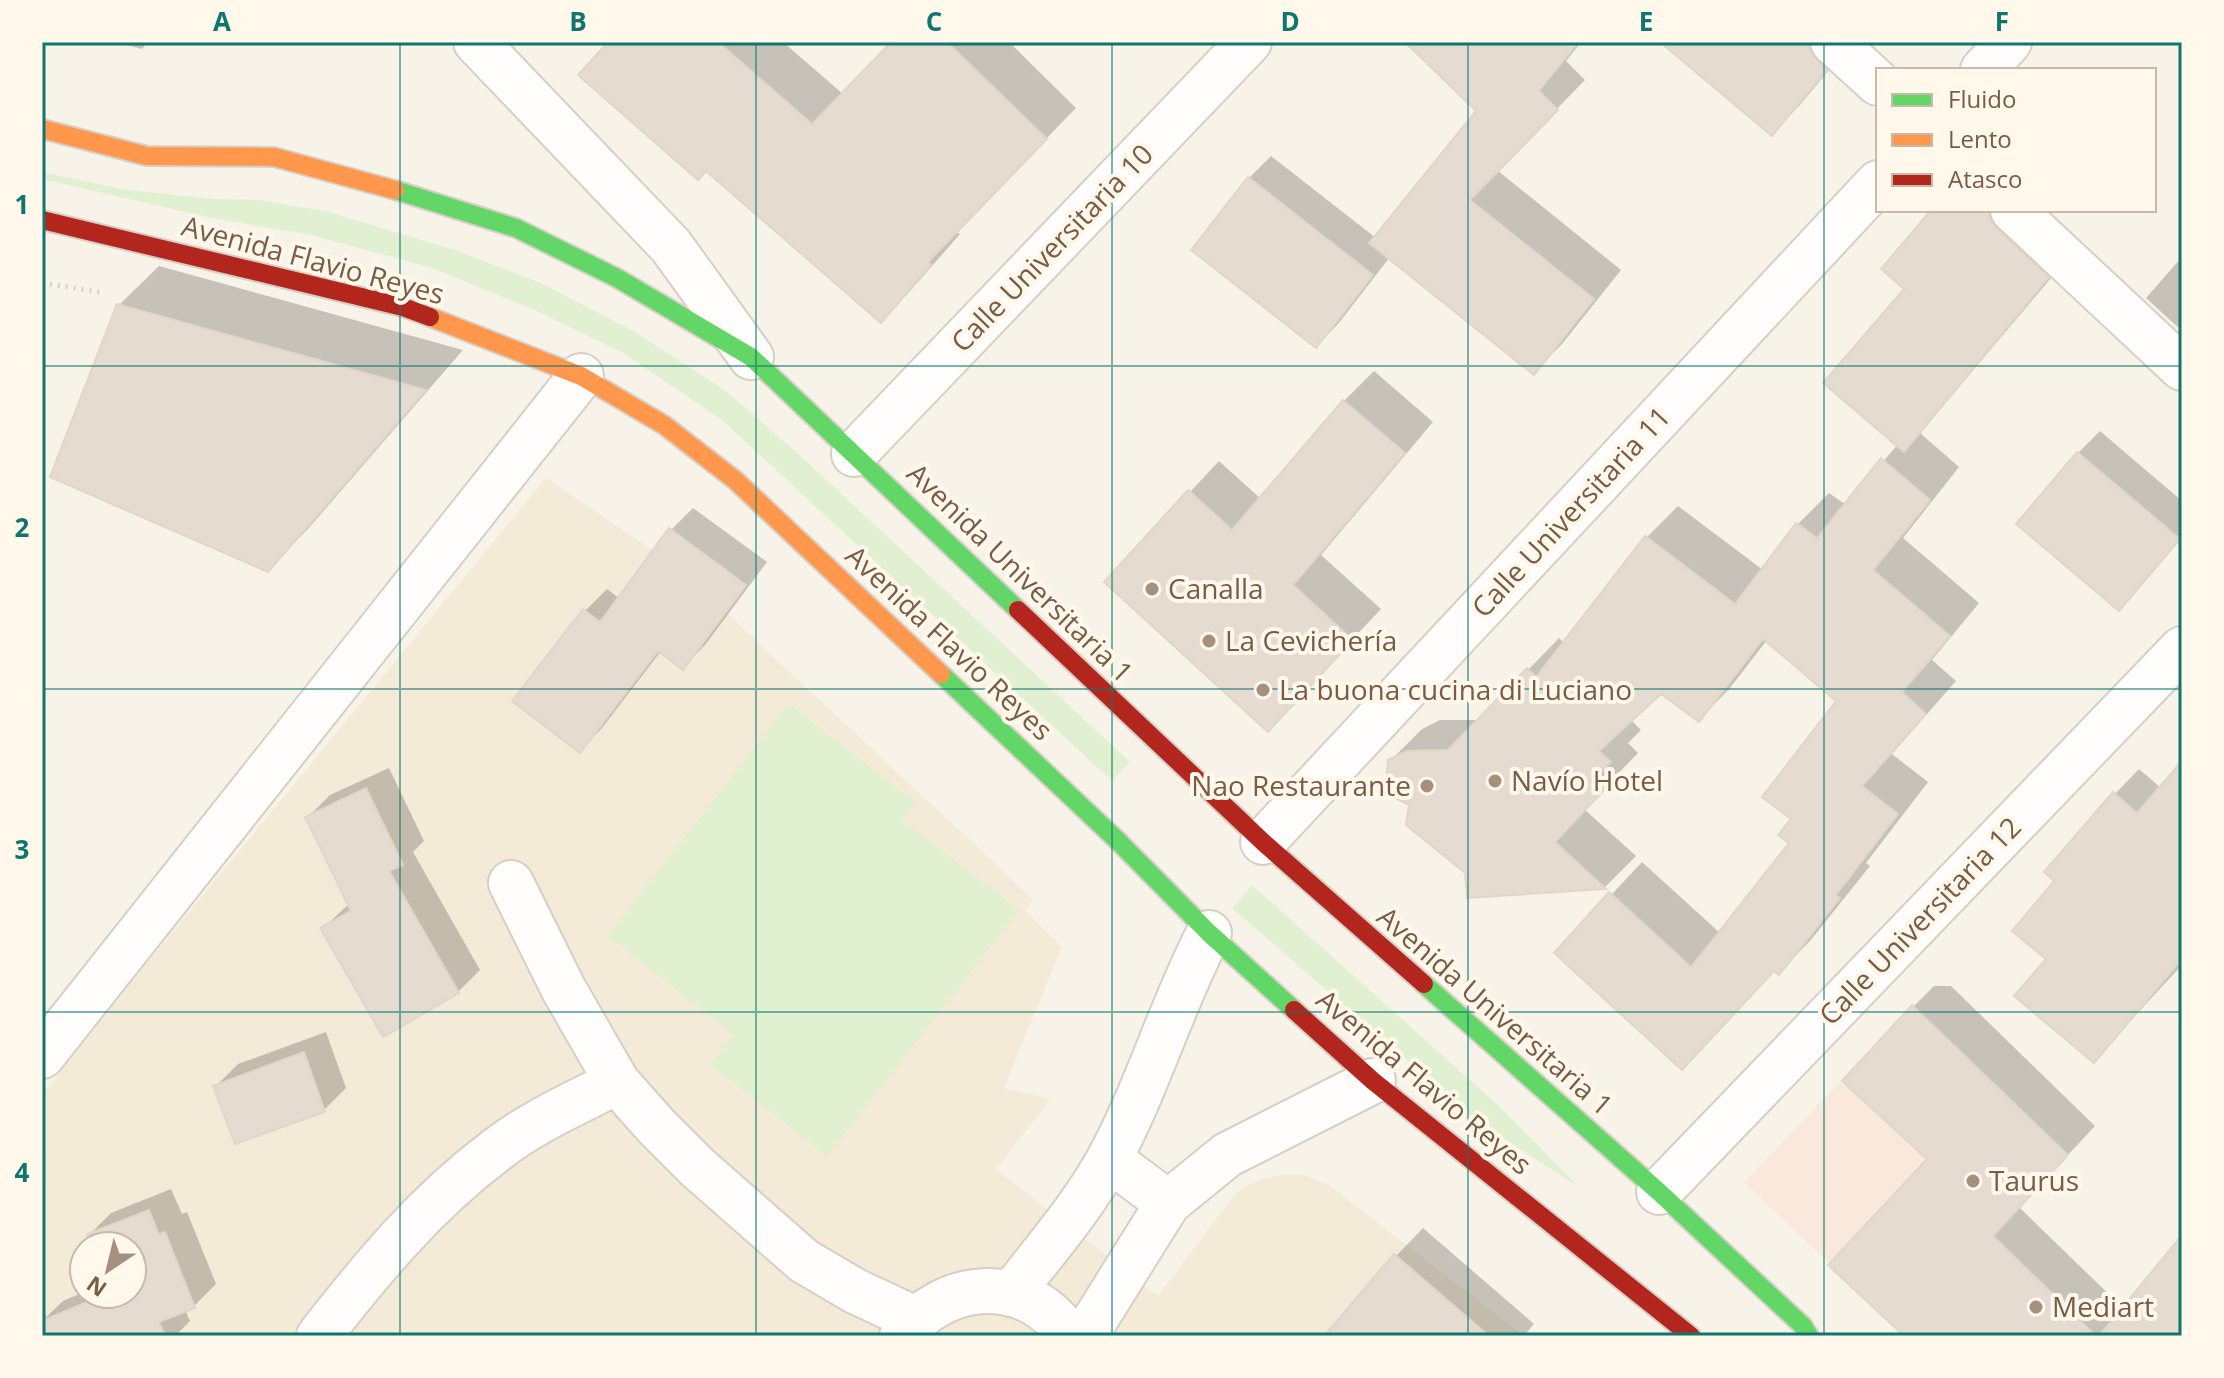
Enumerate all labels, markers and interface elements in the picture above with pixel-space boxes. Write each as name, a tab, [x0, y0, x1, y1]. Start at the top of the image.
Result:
text: A	[213, 3, 231, 39]
text: B	[569, 3, 587, 39]
text: C	[926, 3, 942, 39]
text: D	[1280, 3, 1300, 39]
text: E	[1639, 3, 1653, 39]
text: F	[1995, 3, 2009, 39]
legend	[1876, 68, 2156, 212]
text: Fluido	[1948, 82, 2016, 115]
text: Lento	[1948, 122, 2012, 155]
street label: Calle Universitaria 10	[942, 135, 1161, 360]
text: Atasco	[1948, 162, 2022, 195]
text: 1	[15, 186, 29, 222]
street label: Avenida Flavio Reyes	[178, 206, 449, 312]
street label: Calle Universitaria 11	[1462, 398, 1678, 625]
street label: Avenida Universitaria 1	[899, 454, 1142, 690]
text: 2	[15, 509, 30, 545]
street label: Avenida Flavio Reyes	[838, 536, 1061, 748]
place label: Canalla	[1168, 569, 1264, 607]
marker: Canalla	[1143, 580, 1161, 598]
place label: La Cevichería	[1225, 621, 1397, 659]
marker: La Cevichería	[1200, 632, 1218, 650]
place label: La buona cucina di Luciano	[1279, 670, 1632, 708]
marker: La buona cucina di Luciano	[1254, 681, 1272, 699]
place label: Navío Hotel	[1511, 761, 1663, 799]
place label: Nao Restaurante	[1191, 766, 1411, 804]
marker: Navío Hotel	[1486, 772, 1504, 790]
marker: Nao Restaurante	[1418, 777, 1436, 795]
street label: Calle Universitaria 12	[1810, 808, 2029, 1033]
text: 3	[15, 831, 29, 867]
street label: Avenida Universitaria 1	[1370, 897, 1622, 1123]
street label: Avenida Flavio Reyes	[1309, 980, 1540, 1183]
text: 4	[15, 1154, 30, 1190]
place label: Taurus	[1989, 1161, 2079, 1199]
marker: Taurus	[1964, 1172, 1982, 1190]
north arrow	[68, 1230, 148, 1310]
text: N	[80, 1270, 112, 1305]
place label: Mediart	[2052, 1287, 2154, 1325]
marker: Mediart	[2027, 1298, 2045, 1316]

